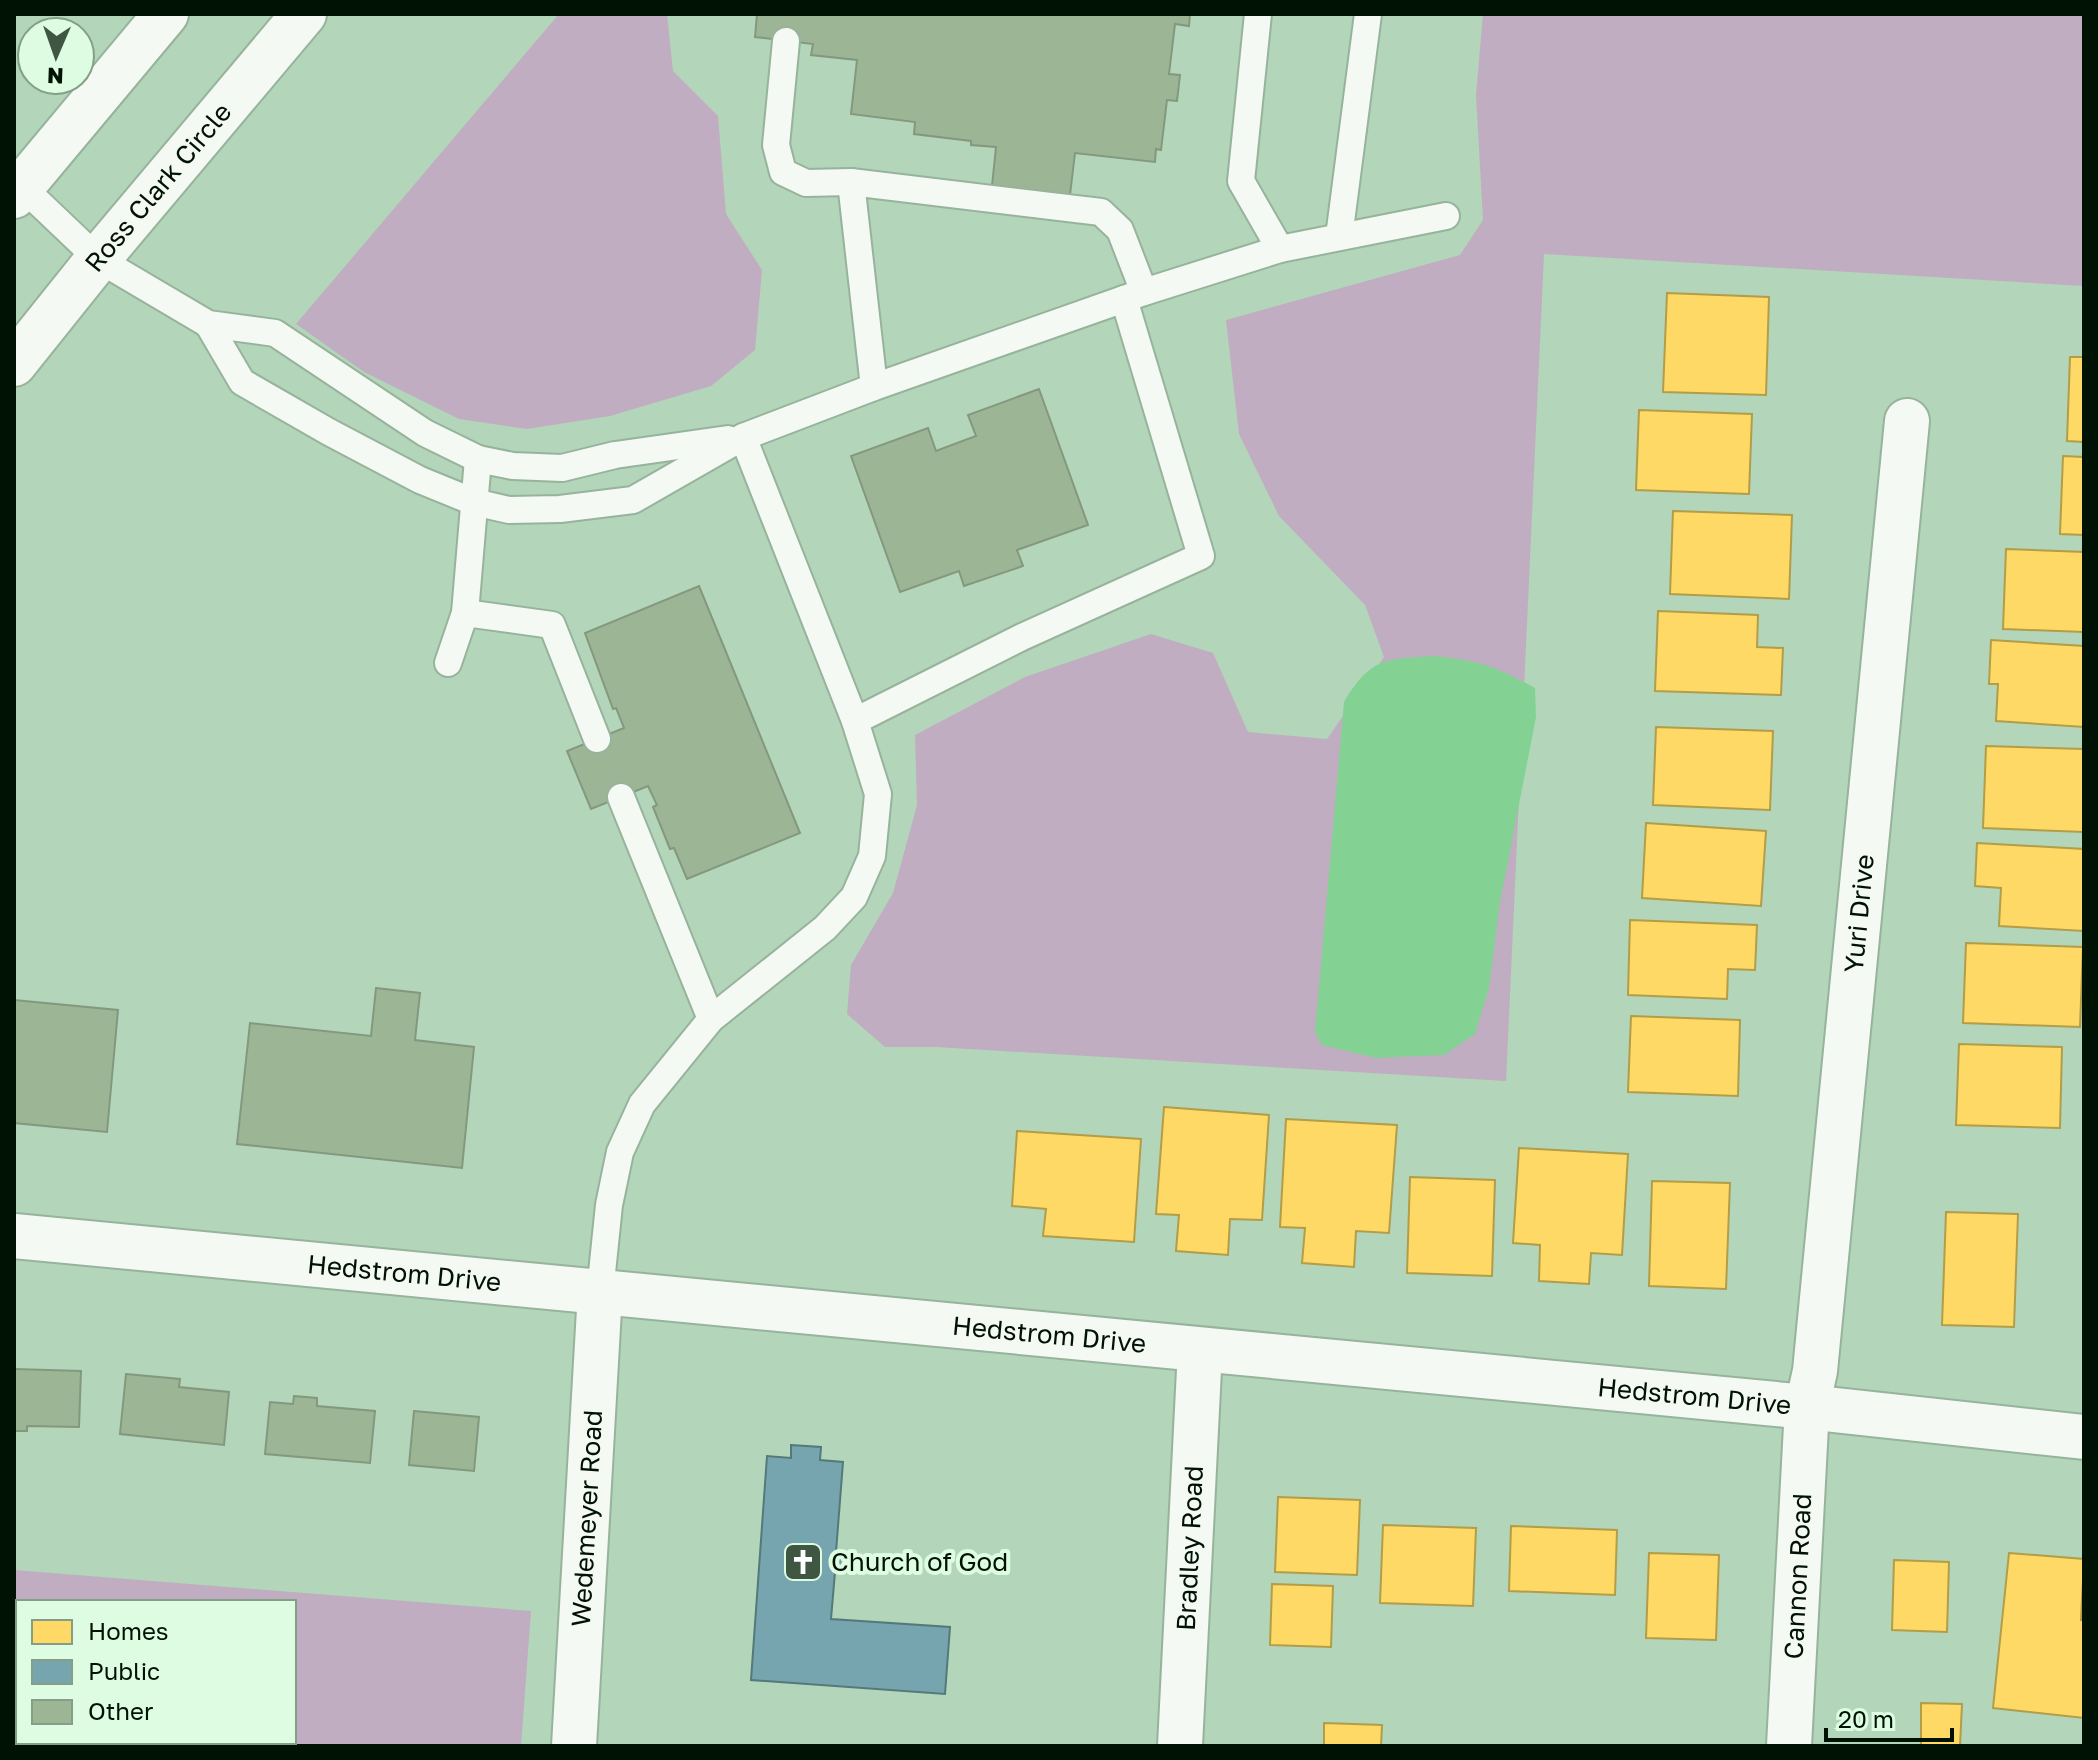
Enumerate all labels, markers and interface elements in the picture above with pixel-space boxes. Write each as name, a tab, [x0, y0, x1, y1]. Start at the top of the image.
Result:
north arrow	[16, 16, 96, 96]
text: N	[46, 63, 64, 90]
street label: Ross Clark Circle	[78, 96, 238, 278]
street label: Yuri Drive	[1838, 853, 1880, 974]
street label: Hedstrom Drive	[306, 1248, 503, 1297]
street label: Hedstrom Drive	[951, 1310, 1148, 1359]
street label: Hedstrom Drive	[1596, 1371, 1793, 1420]
street label: Wedemeyer Road	[565, 1409, 608, 1628]
street label: Bradley Road	[1170, 1465, 1209, 1632]
street label: Cannon Road	[1778, 1492, 1817, 1660]
church icon: Church of God	[782, 1541, 824, 1583]
place label: Church of God	[831, 1546, 1008, 1577]
legend	[16, 1600, 296, 1744]
text: Homes	[88, 1616, 169, 1645]
text: Public	[88, 1656, 160, 1685]
scale bar	[1826, 1692, 1952, 1742]
text: Other	[88, 1696, 153, 1725]
text: 20 m	[1838, 1704, 1894, 1733]

